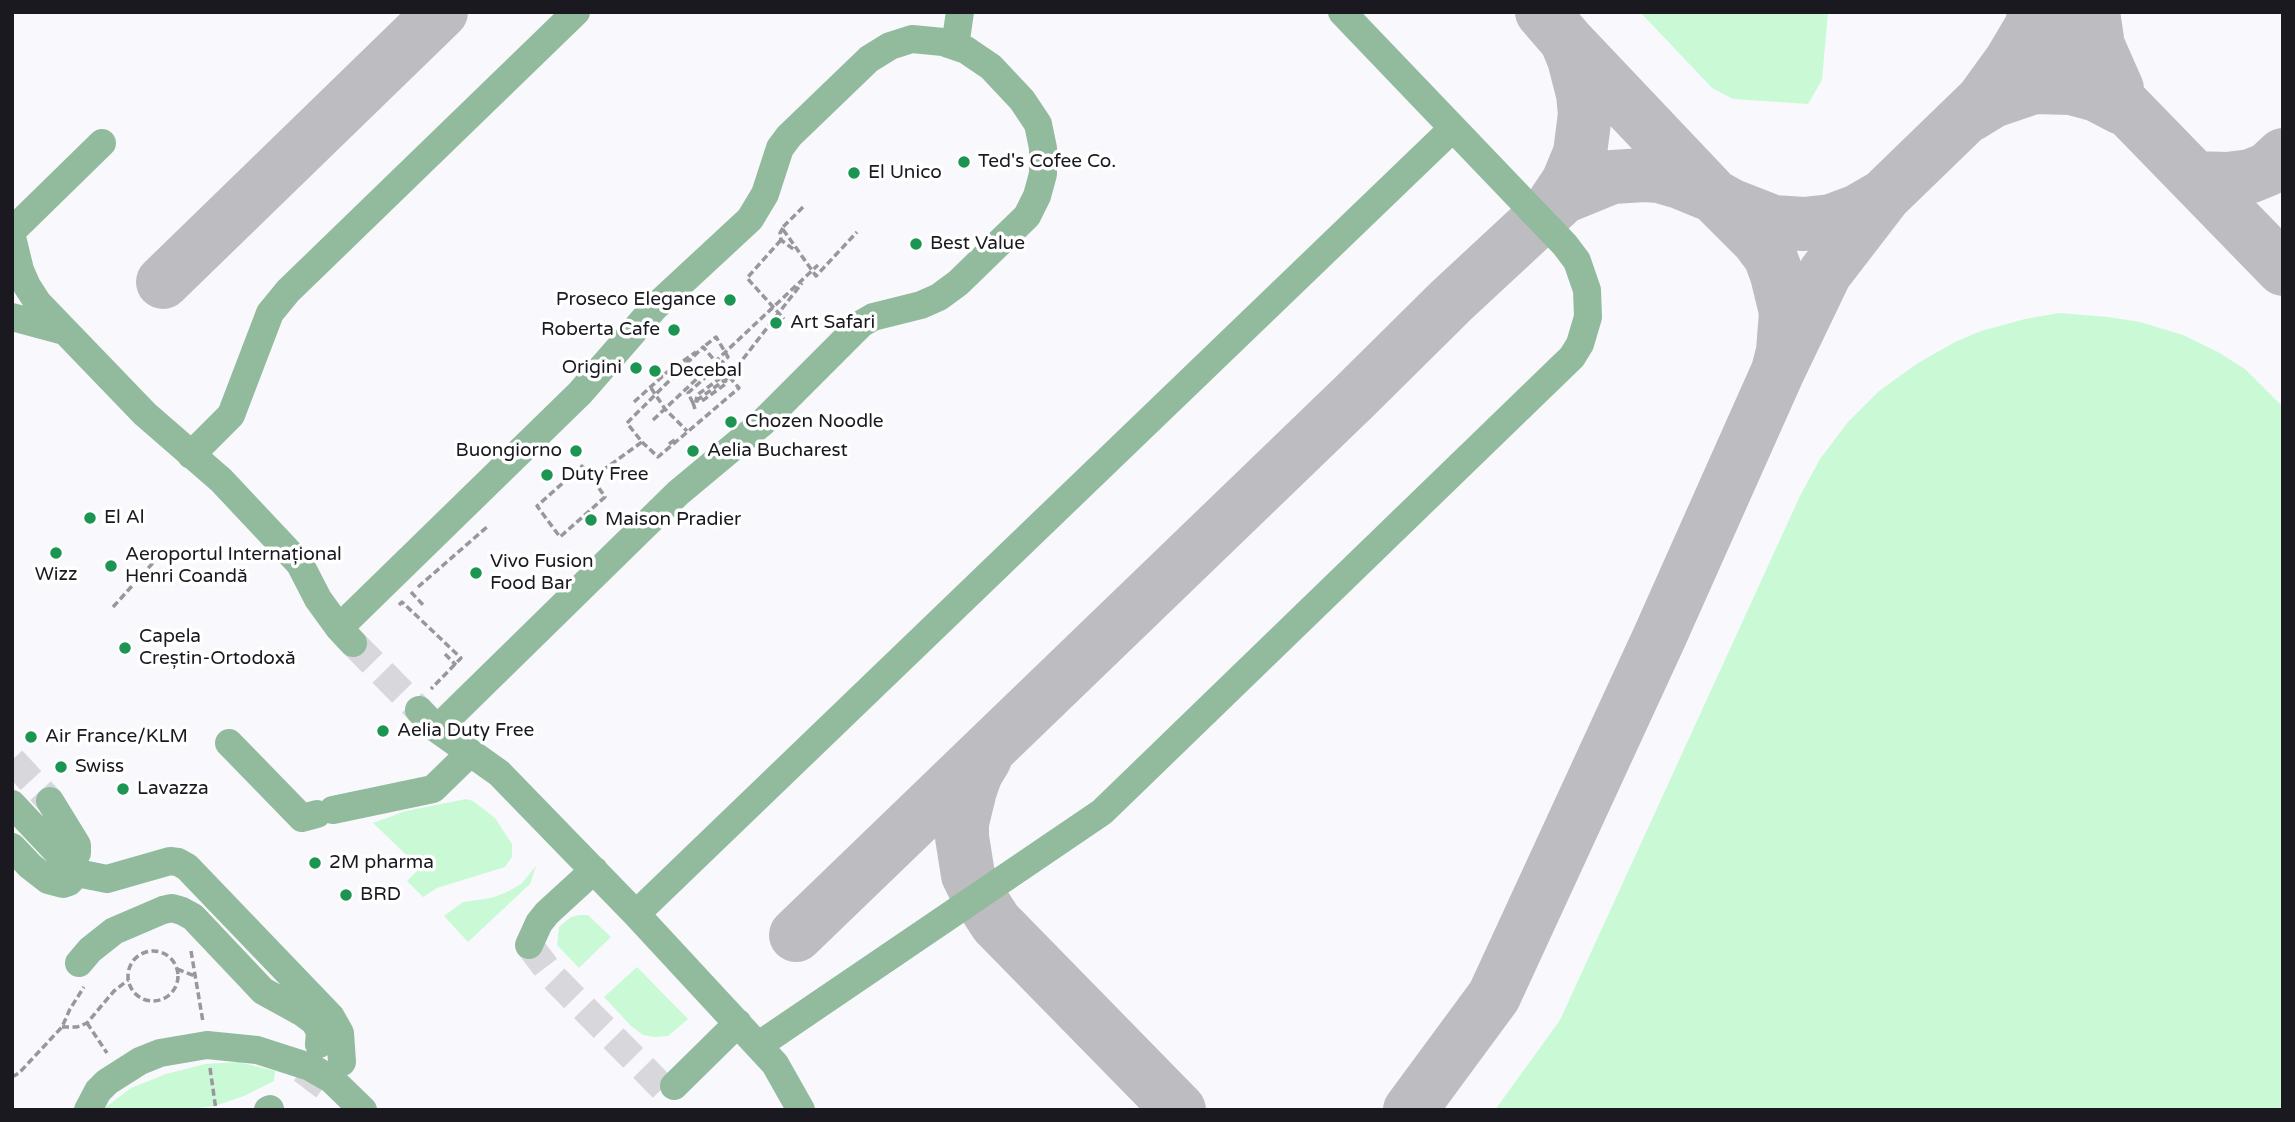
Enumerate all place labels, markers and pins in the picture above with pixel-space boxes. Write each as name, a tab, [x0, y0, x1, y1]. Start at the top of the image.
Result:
place label: Ted's Cofee Co.	[978, 151, 1116, 173]
marker: Ted's Cofee Co.	[956, 154, 972, 170]
place label: El Unico	[868, 162, 942, 184]
marker: El Unico	[846, 165, 862, 181]
place label: Best Value	[930, 233, 1025, 255]
marker: Best Value	[908, 236, 924, 252]
place label: Proseco Elegance	[556, 289, 716, 311]
marker: Proseco Elegance	[722, 292, 738, 308]
place label: Art Safari	[790, 312, 875, 334]
marker: Art Safari	[768, 315, 784, 331]
place label: Roberta Cafe	[541, 319, 660, 341]
marker: Roberta Cafe	[666, 322, 682, 338]
place label: Origini	[562, 357, 622, 379]
marker: Origini	[628, 360, 644, 376]
place label: Decebal	[669, 360, 742, 382]
marker: Decebal	[647, 363, 663, 379]
place label: Chozen Noodle	[745, 411, 884, 433]
marker: Chozen Noodle	[723, 414, 739, 430]
place label: Buongiorno	[456, 440, 562, 462]
place label: Aelia Bucharest	[707, 440, 848, 462]
marker: Buongiorno	[568, 443, 584, 459]
marker: Aelia Bucharest	[685, 443, 701, 459]
place label: Duty Free	[561, 464, 649, 486]
marker: Duty Free	[539, 467, 555, 483]
place label: El Al	[104, 507, 145, 529]
place label: Maison Pradier	[605, 509, 741, 531]
marker: El Al	[82, 510, 98, 526]
marker: Maison Pradier	[583, 512, 599, 528]
place label: Aeroportul Internațional Henri Coandă	[125, 544, 342, 588]
marker: Wizz	[48, 545, 64, 561]
place label: Vivo Fusion Food Bar	[490, 551, 594, 595]
marker: Aeroportul Internațional Henri Coandă	[103, 558, 119, 574]
place label: Wizz	[35, 564, 77, 586]
marker: Vivo Fusion Food Bar	[468, 565, 484, 581]
place label: Capela Creștin-Ortodoxă	[139, 626, 296, 670]
marker: Capela Creștin-Ortodoxă	[117, 640, 133, 656]
place label: Aelia Duty Free	[397, 720, 534, 742]
marker: Aelia Duty Free	[375, 723, 391, 739]
place label: Air France/KLM	[45, 726, 188, 748]
marker: Air France/KLM	[23, 729, 39, 745]
place label: Swiss	[75, 756, 124, 778]
marker: Swiss	[53, 759, 69, 775]
place label: Lavazza	[137, 778, 209, 800]
marker: Lavazza	[115, 781, 131, 797]
place label: 2M pharma	[329, 852, 434, 874]
marker: 2M pharma	[307, 855, 323, 871]
place label: BRD	[360, 884, 401, 906]
marker: BRD	[338, 887, 354, 903]

